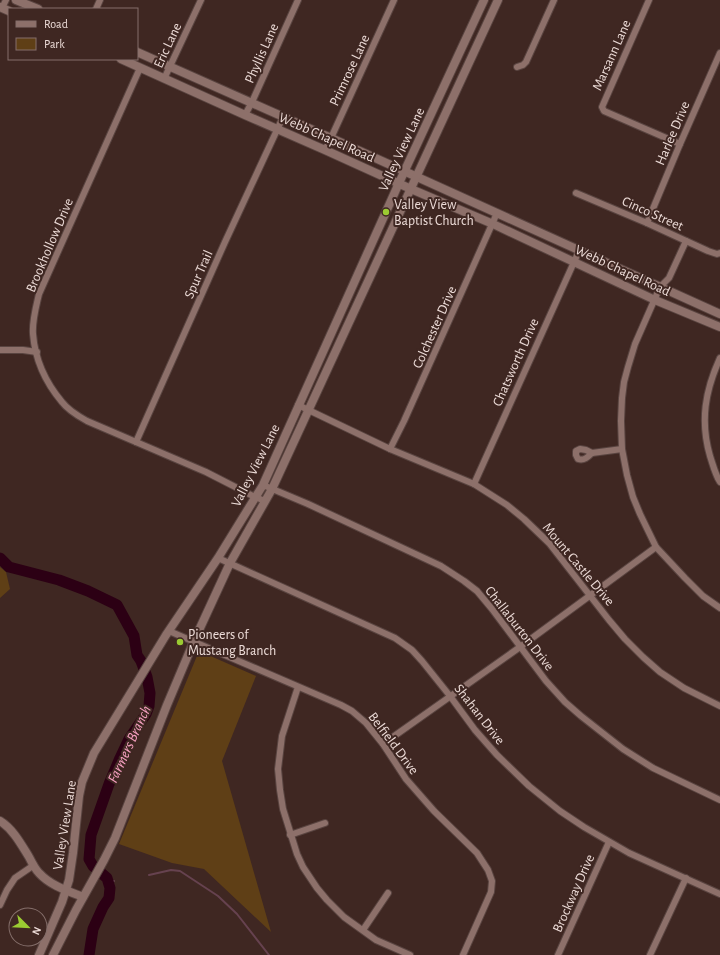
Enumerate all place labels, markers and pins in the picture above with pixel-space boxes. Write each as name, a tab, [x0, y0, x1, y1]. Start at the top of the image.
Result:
place label: Valley View Baptist Church	[394, 198, 474, 228]
marker: Valley View Baptist Church	[381, 207, 391, 217]
place label: Pioneers of Mustang Branch	[188, 628, 276, 658]
marker: Pioneers of Mustang Branch	[175, 637, 185, 647]

